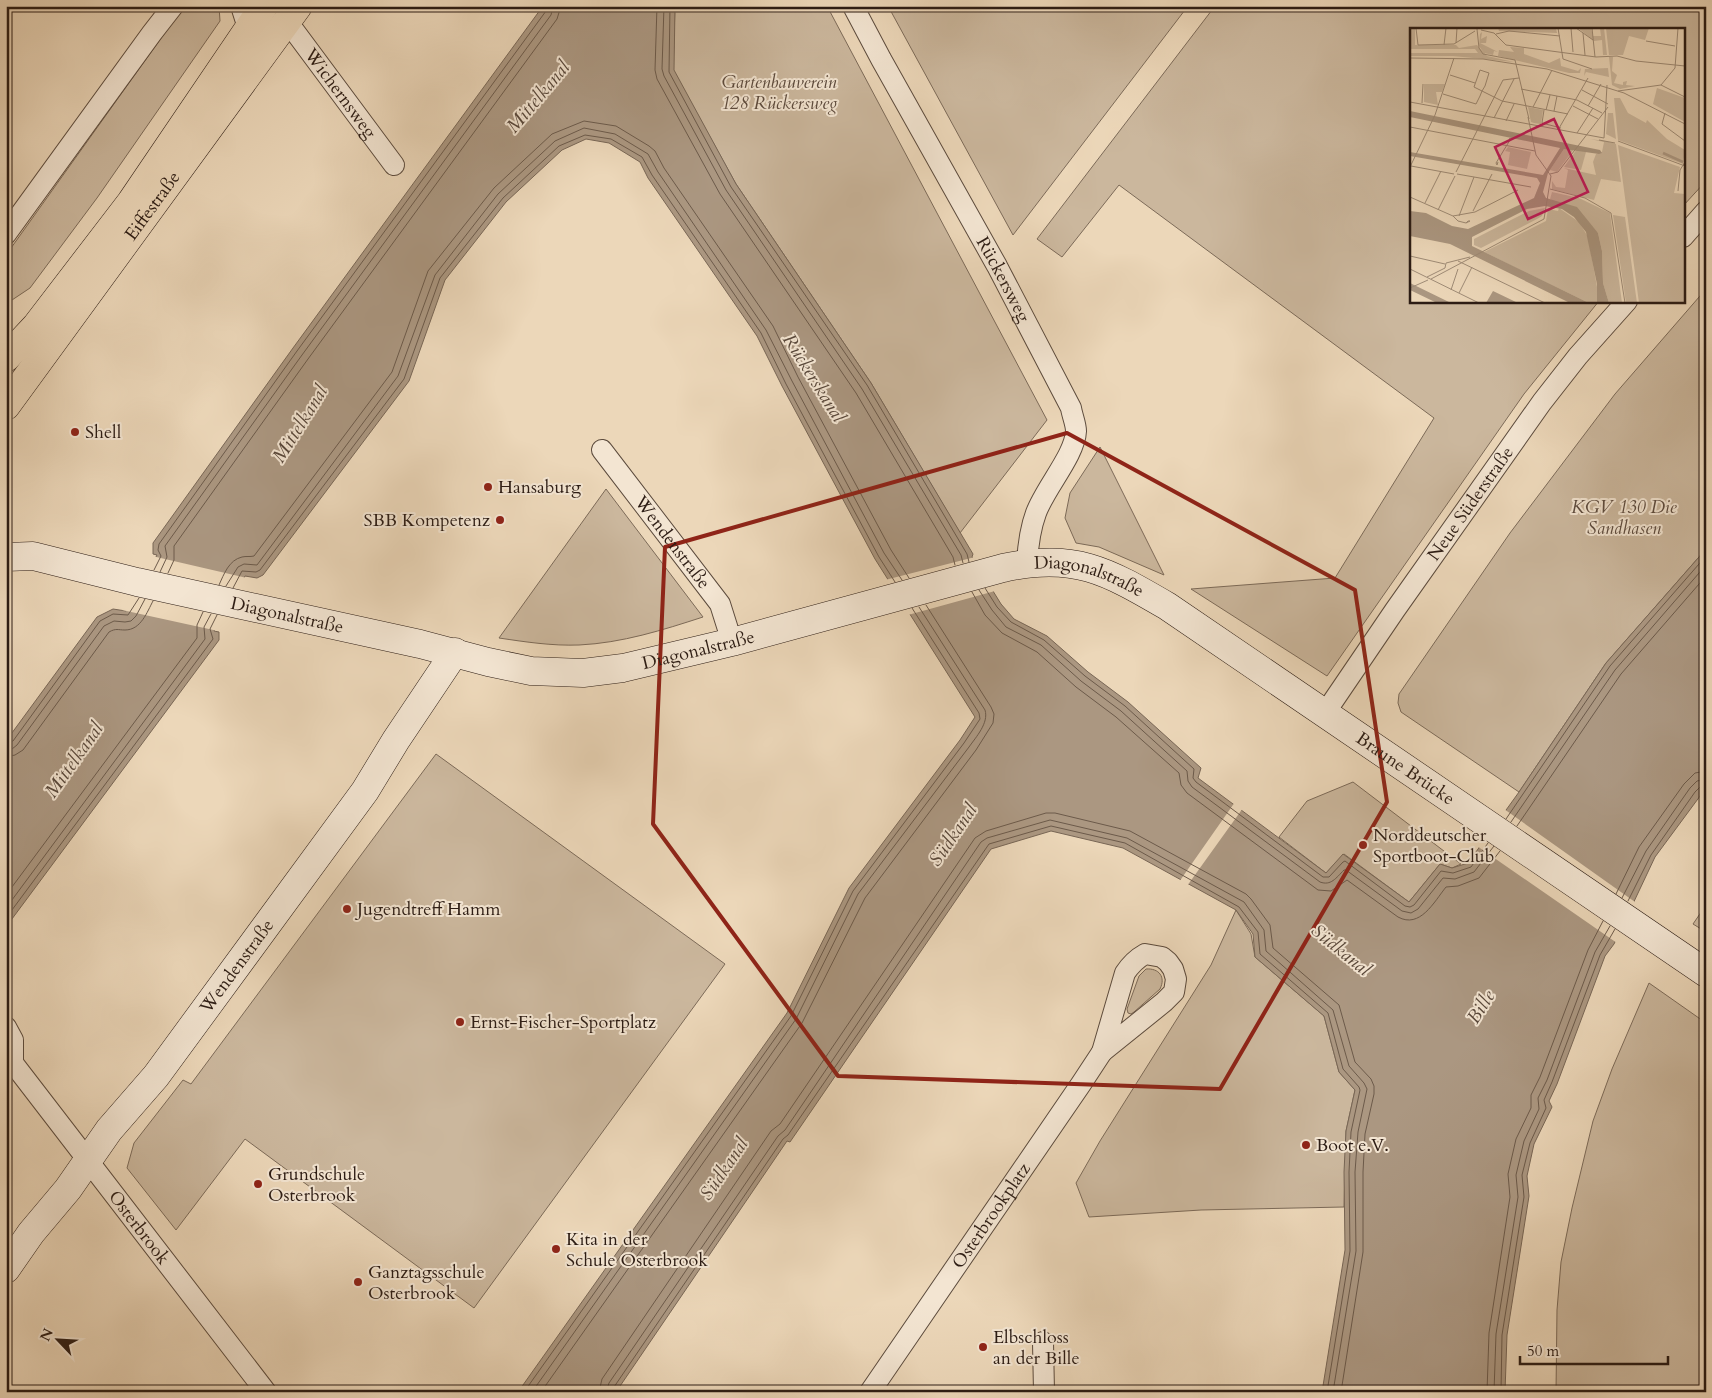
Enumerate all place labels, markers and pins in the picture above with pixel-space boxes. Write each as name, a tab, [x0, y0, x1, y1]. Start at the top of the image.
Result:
place label: Shell	[85, 420, 122, 445]
marker: Shell	[69, 426, 81, 438]
place label: Hansaburg	[498, 475, 582, 500]
marker: Hansaburg	[482, 481, 494, 493]
place label: SBB Kompetenz	[363, 508, 490, 533]
marker: SBB Kompetenz	[494, 514, 506, 526]
place label: Norddeutscher Sportboot-Club	[1373, 823, 1494, 869]
marker: Norddeutscher Sportboot-Club	[1357, 839, 1369, 851]
place label: Jugendtreff Hamm	[354, 897, 501, 922]
marker: Jugendtreff Hamm	[341, 903, 353, 915]
place label: Ernst-Fischer-Sportplatz	[470, 1010, 656, 1035]
marker: Ernst-Fischer-Sportplatz	[454, 1016, 466, 1028]
place label: Boot e.V.	[1316, 1133, 1389, 1158]
marker: Boot e.V.	[1300, 1139, 1312, 1151]
place label: Grundschule Osterbrook	[268, 1162, 365, 1208]
marker: Grundschule Osterbrook	[252, 1178, 264, 1190]
place label: Kita in der Schule Osterbrook	[566, 1227, 708, 1273]
marker: Kita in der Schule Osterbrook	[550, 1243, 562, 1255]
place label: Ganztagsschule Osterbrook	[368, 1260, 485, 1306]
marker: Ganztagsschule Osterbrook	[352, 1276, 364, 1288]
place label: Elbschloss an der Bille	[993, 1325, 1080, 1371]
marker: Elbschloss an der Bille	[977, 1341, 989, 1353]

